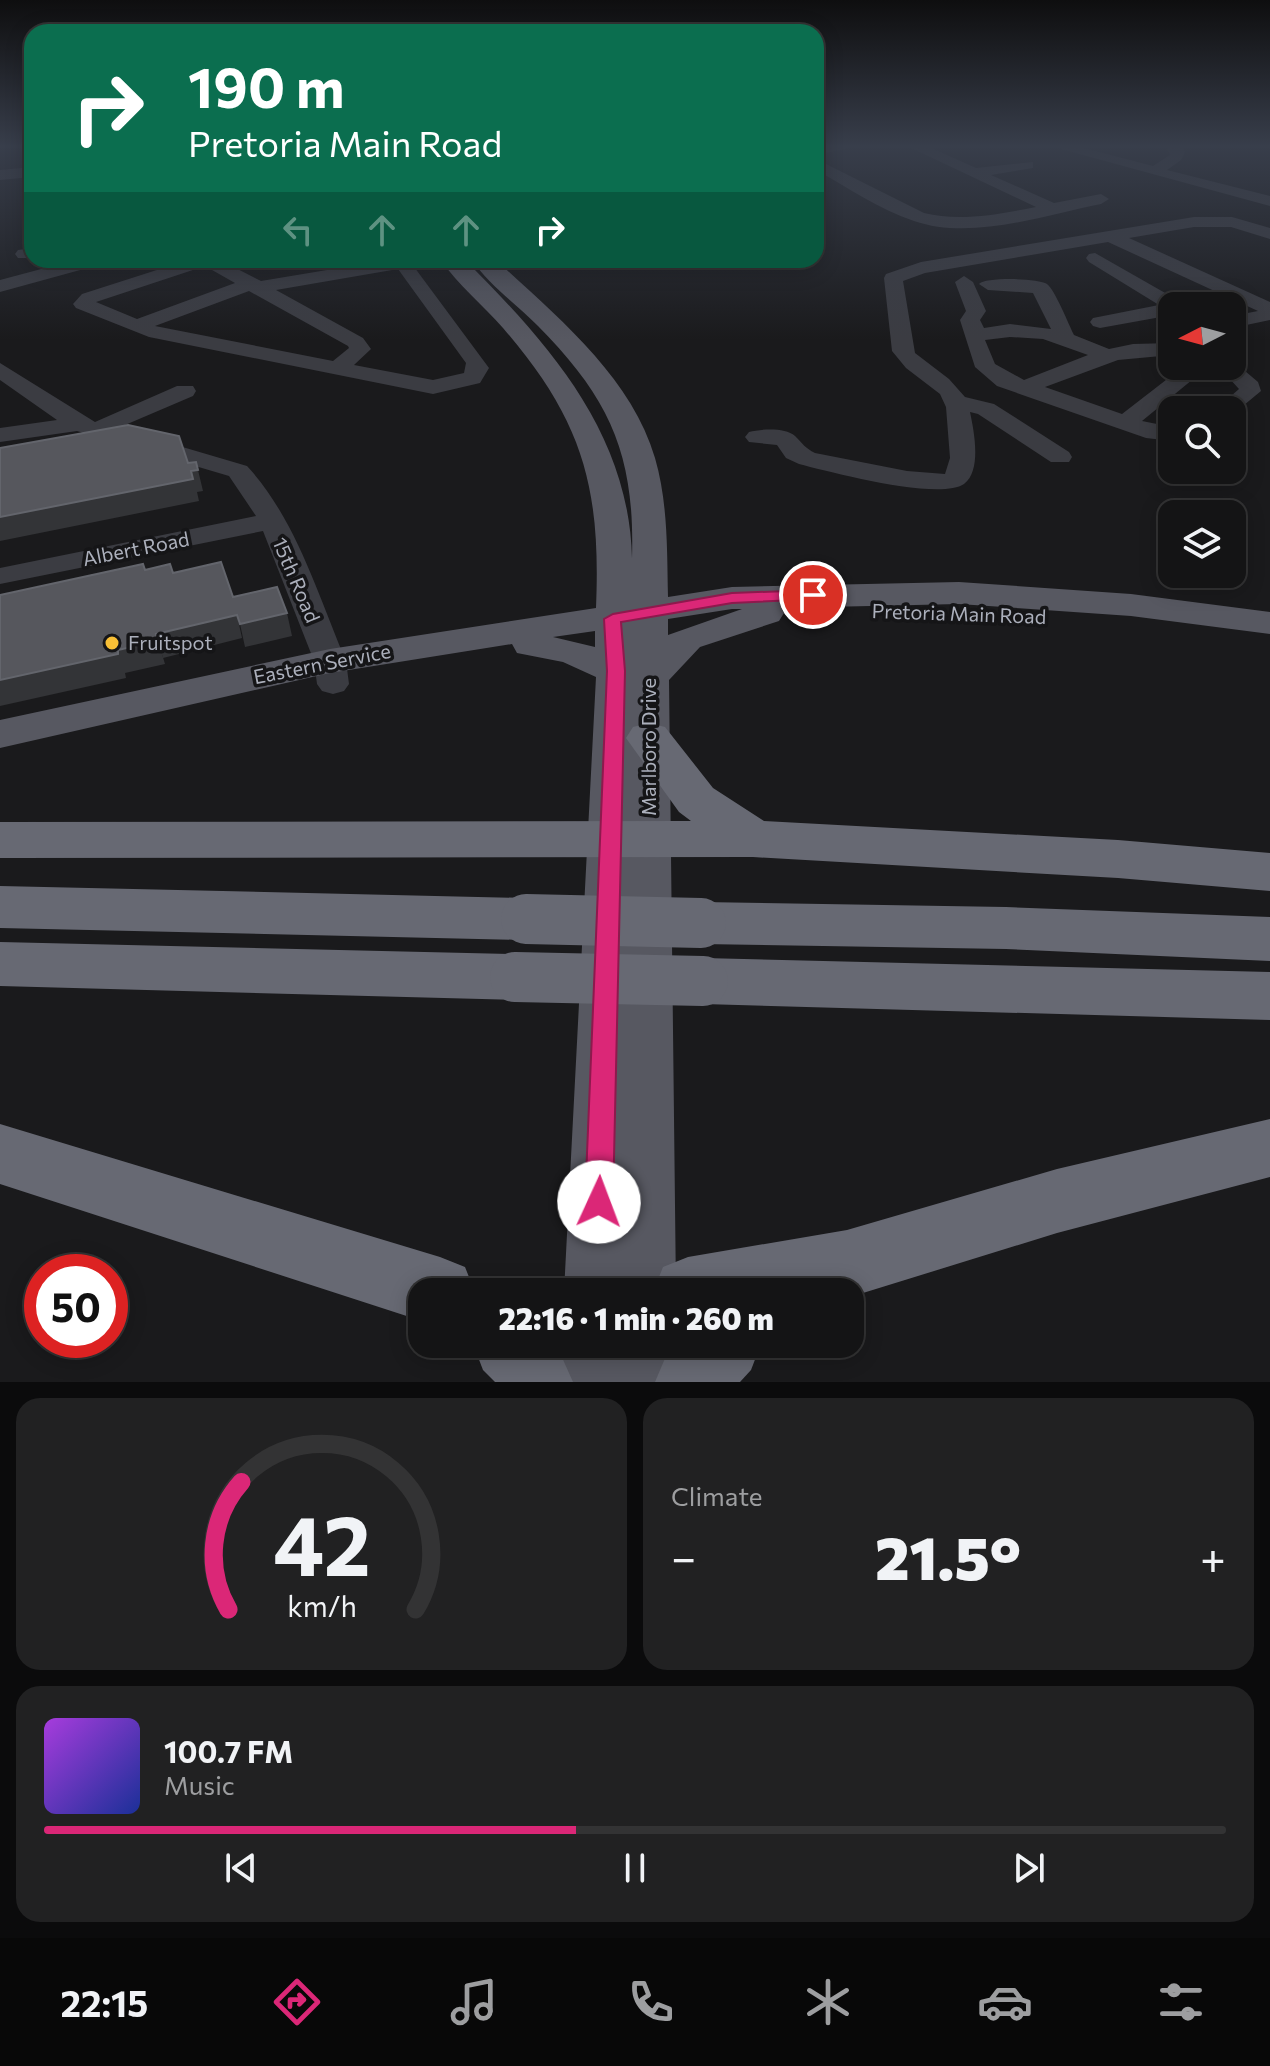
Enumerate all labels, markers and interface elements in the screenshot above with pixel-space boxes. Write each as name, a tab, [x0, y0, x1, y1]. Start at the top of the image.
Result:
text: 190 m	[188, 51, 345, 120]
icon: right	[56, 56, 160, 160]
text: Pretoria Main Road	[188, 120, 502, 164]
icon: left	[276, 208, 320, 252]
icon: ahead	[360, 208, 404, 252]
icon: ahead	[444, 208, 488, 252]
icon: right	[528, 208, 572, 252]
north arrow	[1158, 292, 1246, 380]
map controls	[1158, 292, 1246, 588]
button: search	[1158, 396, 1246, 484]
button: layers	[1158, 500, 1246, 588]
street label: Albert Road	[81, 526, 191, 570]
street label: 15th Road	[268, 533, 326, 626]
pin	[779, 561, 847, 629]
icon: arrive	[791, 573, 835, 617]
street label: Pretoria Main Road	[871, 598, 1047, 628]
place label: Fruitspot	[128, 630, 213, 654]
marker: Fruitspot	[103, 634, 121, 652]
street label: Eastern Service	[251, 638, 393, 688]
street label: Marlboro Drive	[636, 678, 660, 816]
position arrow	[557, 1160, 641, 1244]
speed limit sign: 50	[24, 1254, 128, 1358]
text: 22:16 · 1 min · 260 m	[498, 1299, 774, 1336]
text: Climate	[671, 1480, 763, 1511]
text: 42	[273, 1491, 370, 1593]
text: 21.5°	[875, 1519, 1021, 1592]
text: −	[671, 1529, 696, 1583]
text: +	[1200, 1529, 1226, 1583]
text: km/h	[287, 1588, 356, 1623]
text: 100.7 FM	[164, 1732, 293, 1769]
text: Music	[164, 1769, 235, 1800]
icon: previous	[219, 1846, 263, 1890]
icon: pause	[613, 1846, 657, 1890]
icon: next	[1007, 1846, 1051, 1890]
icon: directions	[269, 1974, 325, 2030]
icon: music	[446, 1974, 502, 2030]
icon: phone	[623, 1974, 679, 2030]
icon: climate	[800, 1974, 856, 2030]
icon: car	[977, 1974, 1033, 2030]
icon: filters	[1153, 1974, 1209, 2030]
text: 22:15	[60, 1980, 148, 2024]

